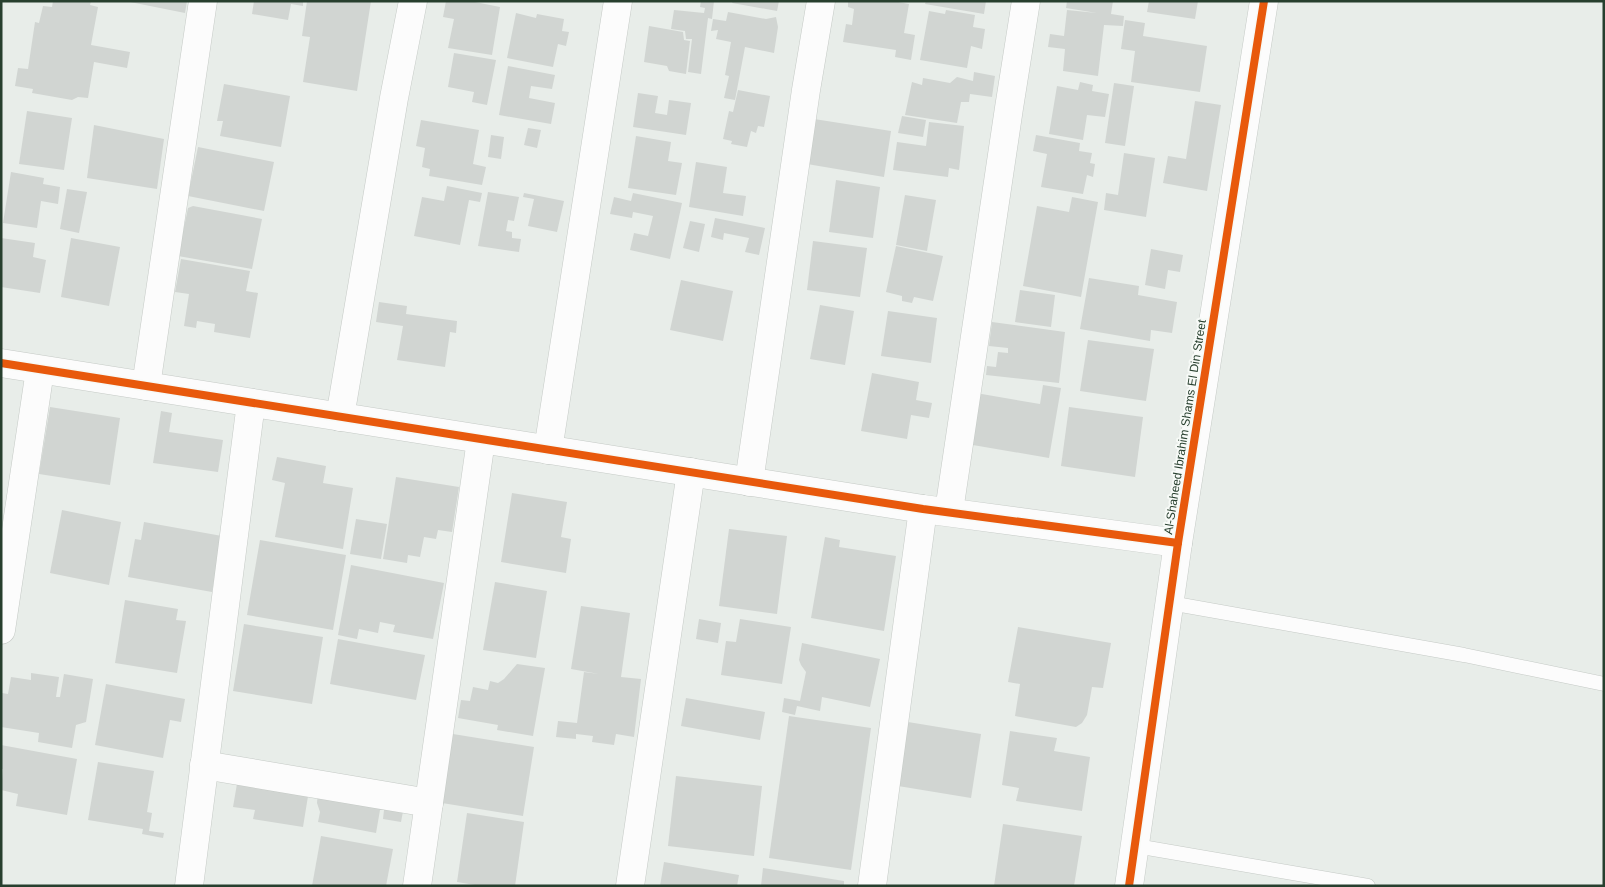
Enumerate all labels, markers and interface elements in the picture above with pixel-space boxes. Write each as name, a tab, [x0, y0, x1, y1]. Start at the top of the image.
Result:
street label: Al-Shaheed Ibrahim Shams El Din Street	[1161, 318, 1209, 535]

